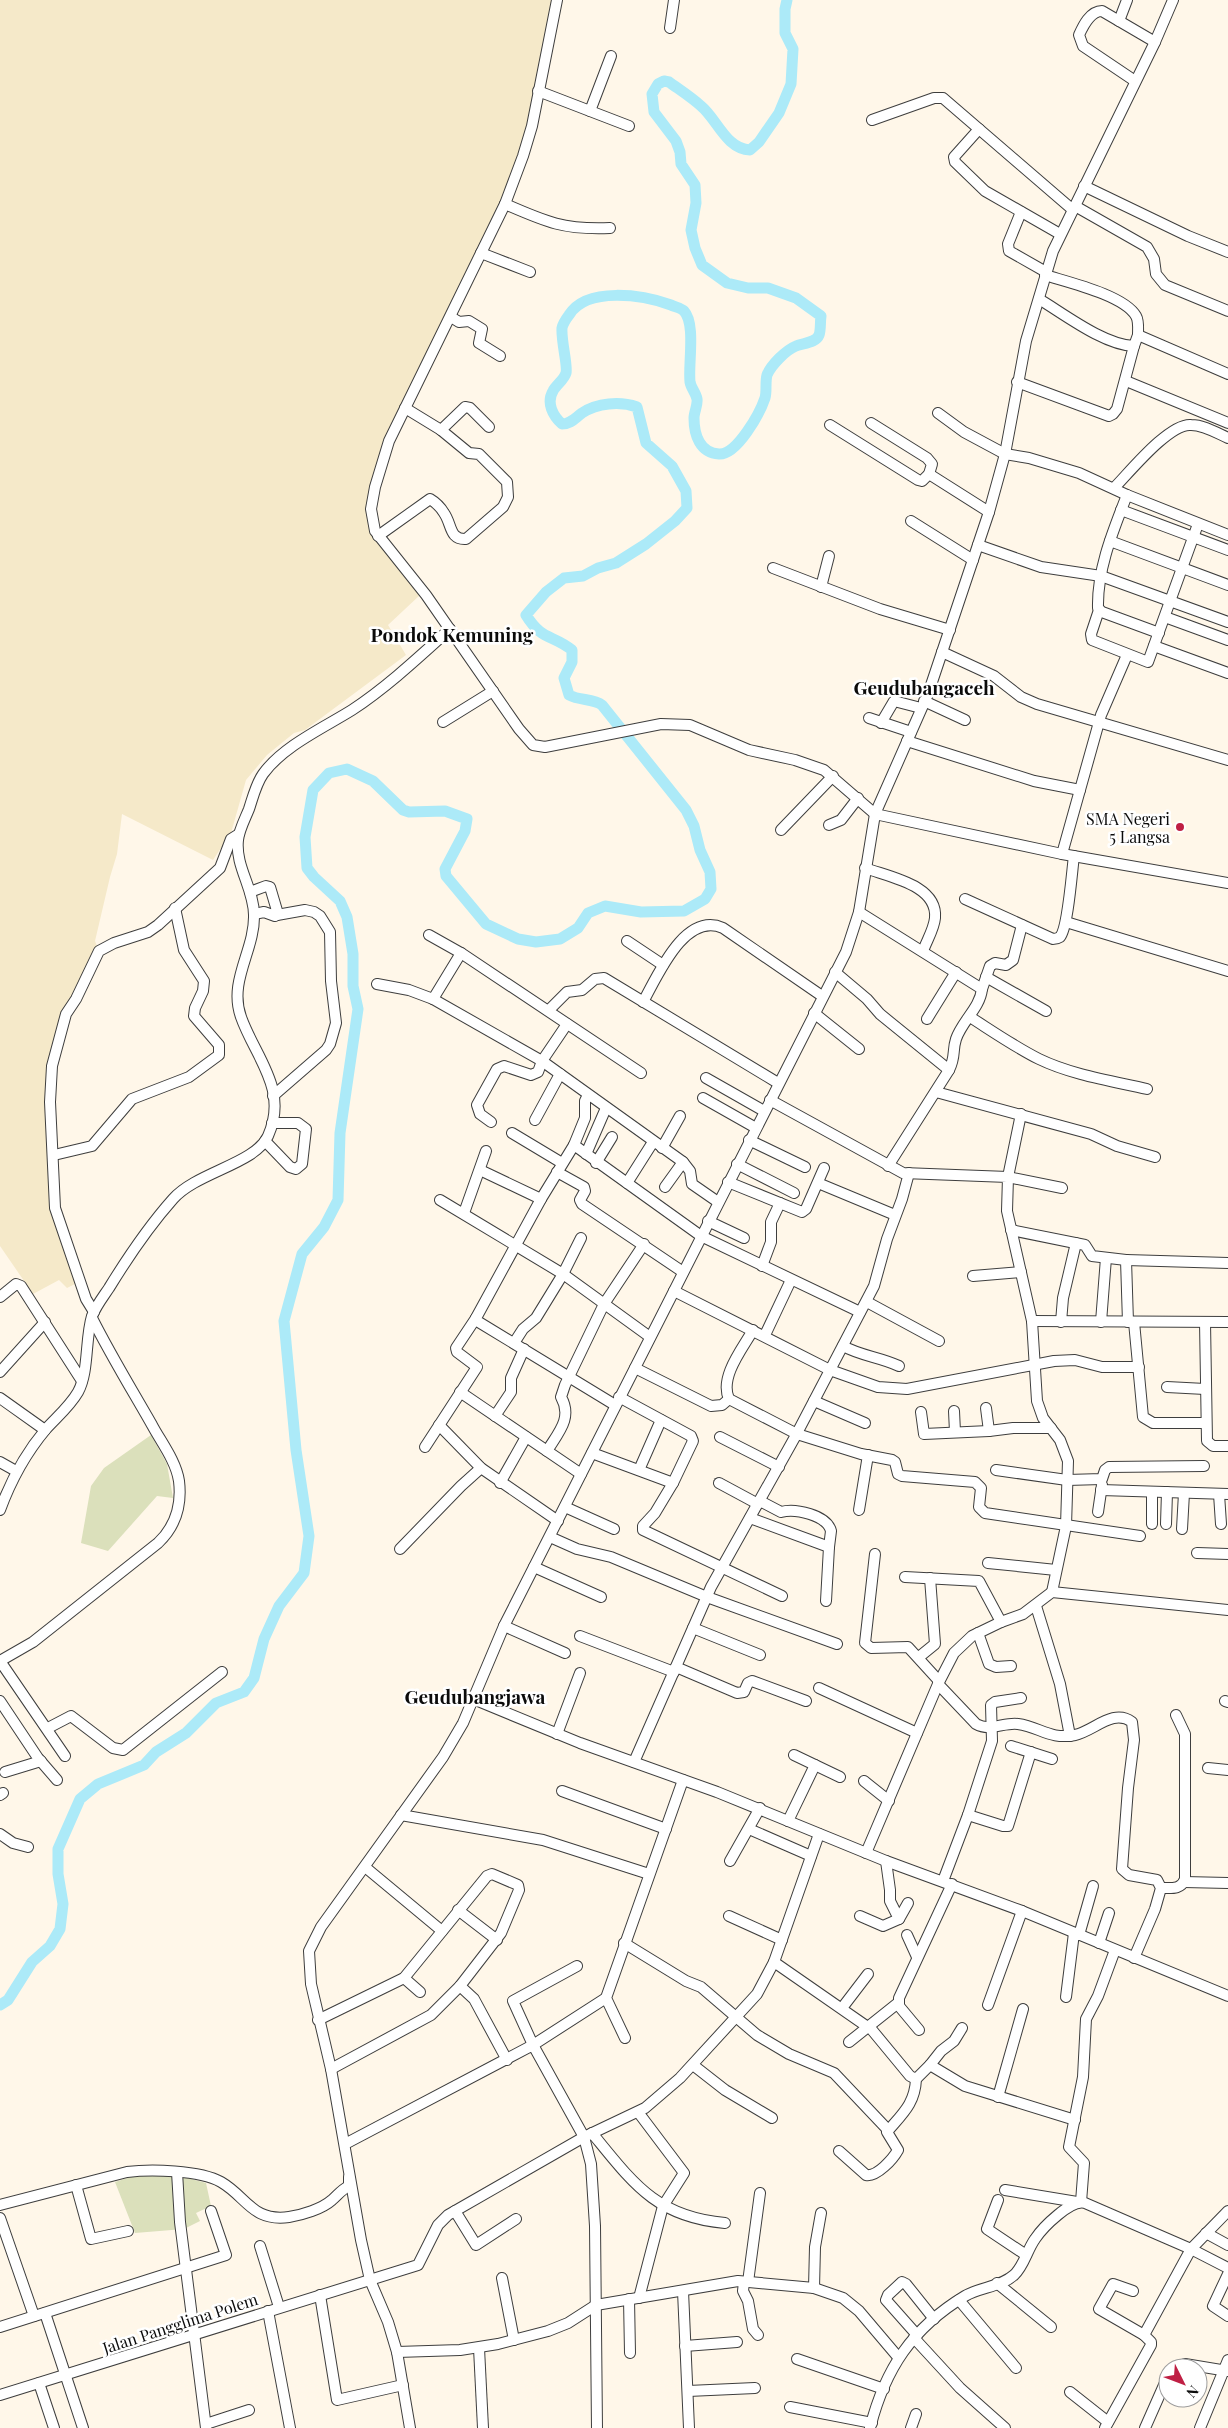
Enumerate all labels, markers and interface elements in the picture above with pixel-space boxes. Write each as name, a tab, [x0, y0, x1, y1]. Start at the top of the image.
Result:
district label: Pondok Kemuning	[371, 621, 534, 647]
district label: Geudubangaceh	[853, 674, 995, 700]
place label: SMA Negeri 5 Langsa	[1086, 808, 1170, 847]
marker: SMA Negeri 5 Langsa	[1174, 821, 1186, 833]
district label: Geudubangjawa	[405, 1683, 546, 1709]
street label: Jalan Pangglima Polem	[99, 2288, 260, 2358]
north arrow	[1158, 2358, 1208, 2408]
text: N	[1183, 2382, 1203, 2402]

